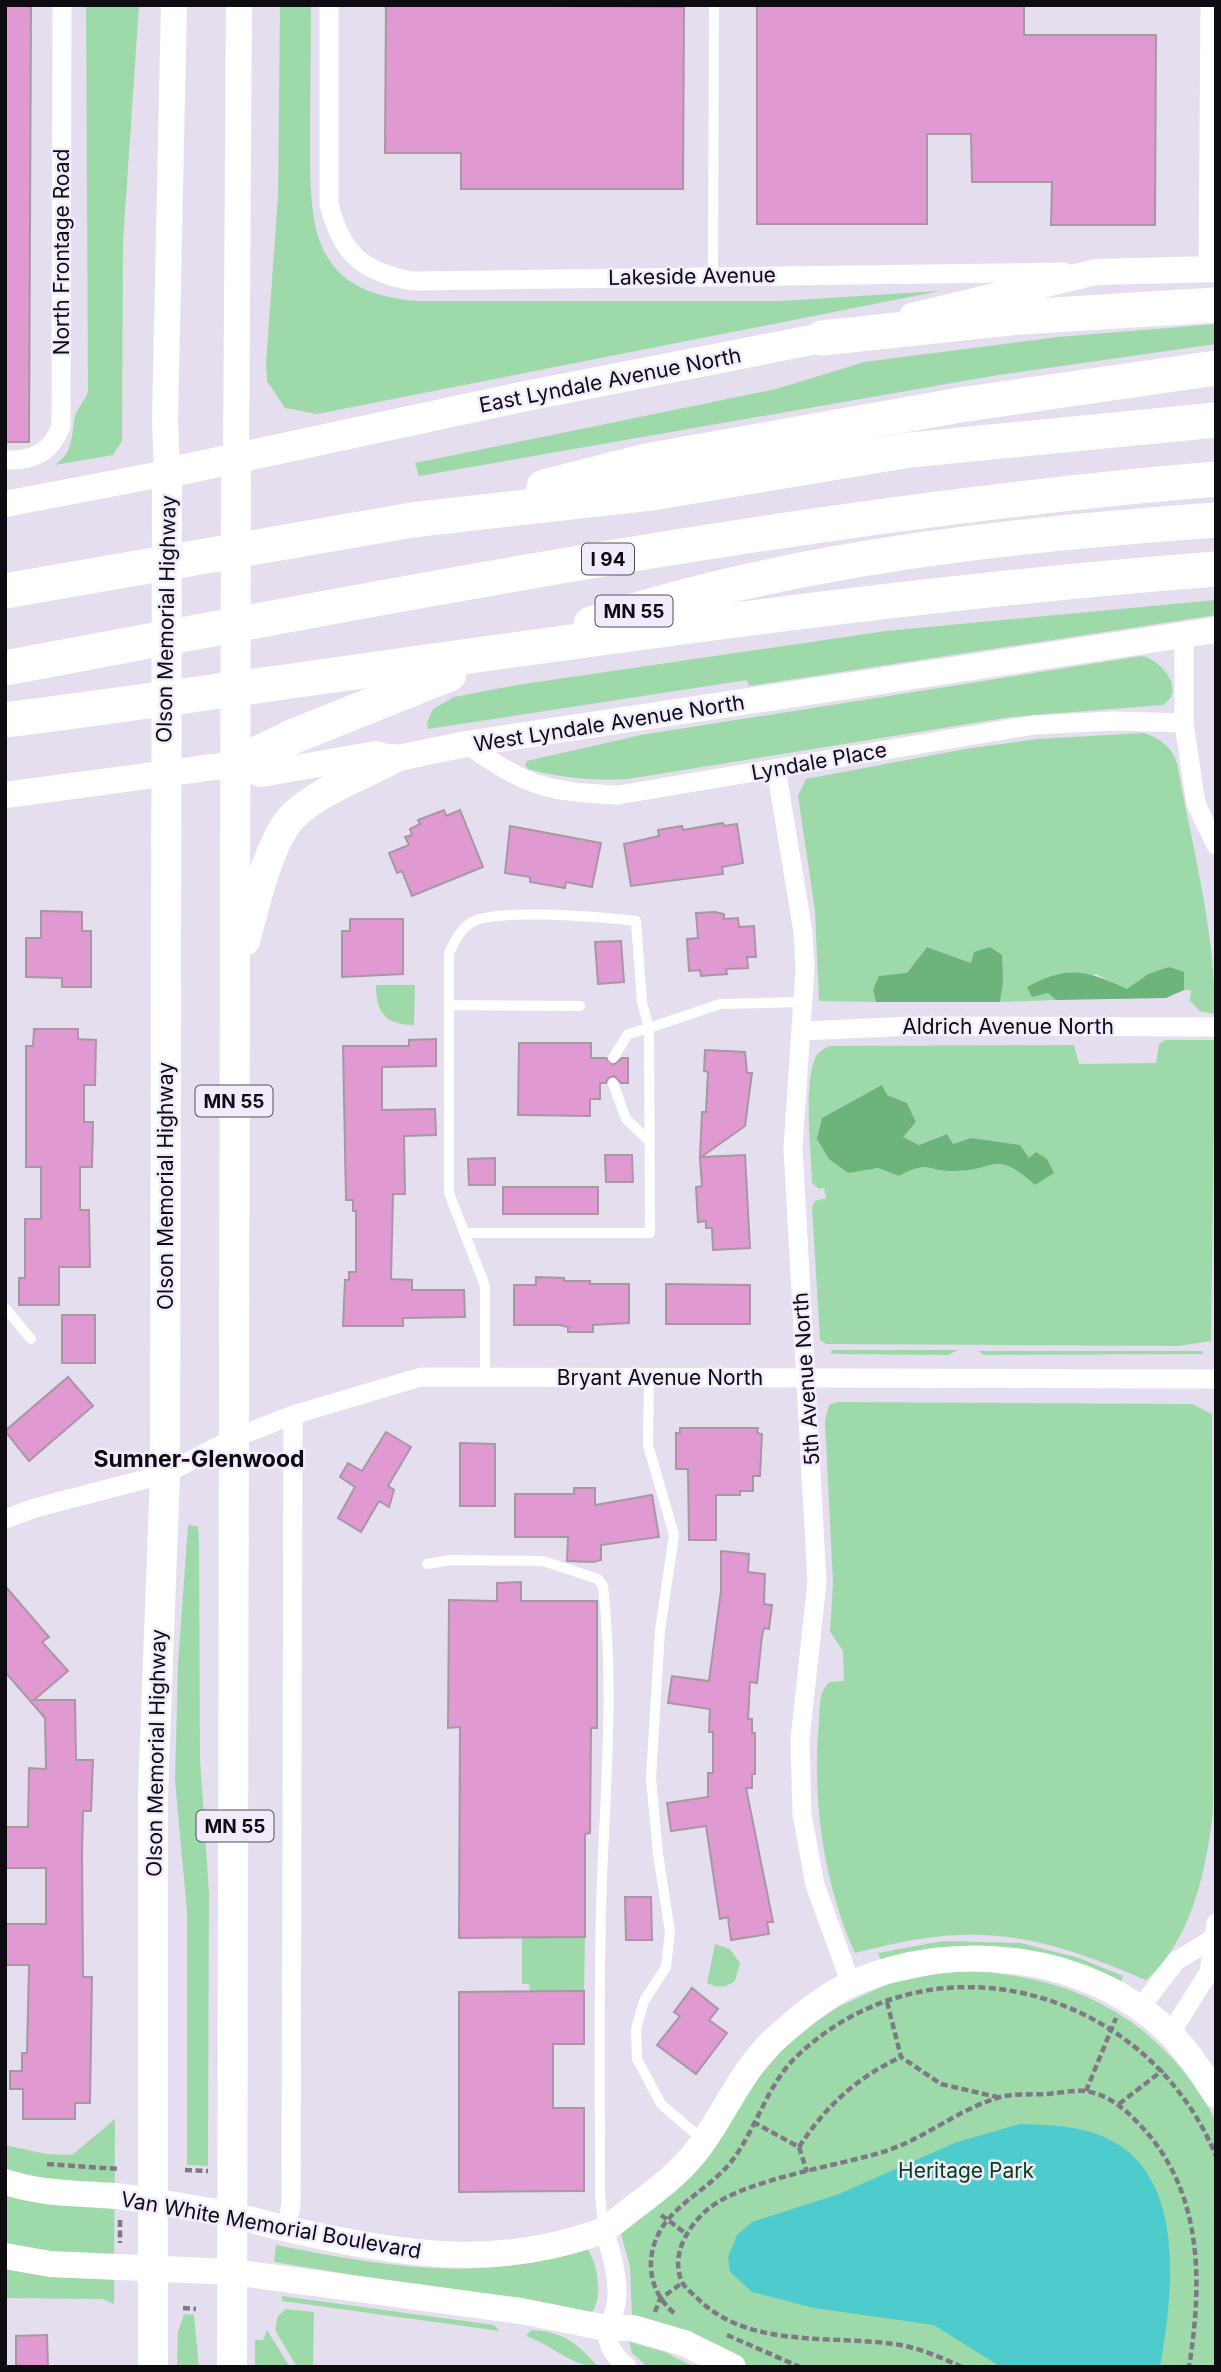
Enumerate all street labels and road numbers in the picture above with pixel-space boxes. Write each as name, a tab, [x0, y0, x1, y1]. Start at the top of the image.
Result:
street label: North Frontage Road	[49, 149, 74, 355]
street label: Lakeside Avenue	[608, 262, 776, 290]
street label: East Lyndale Avenue North	[477, 342, 743, 418]
street label: Olson Memorial Highway	[151, 495, 181, 743]
road number: I 94	[582, 544, 634, 574]
road number: MN 55	[596, 596, 672, 626]
street label: West Lyndale Avenue North	[472, 689, 746, 757]
street label: Lyndale Place	[749, 737, 889, 785]
street label: Aldrich Avenue North	[902, 1014, 1114, 1039]
street label: Olson Memorial Highway	[153, 1062, 178, 1310]
road number: MN 55	[196, 1086, 272, 1116]
street label: 5th Avenue North	[787, 1292, 825, 1466]
street label: Bryant Avenue North	[557, 1365, 763, 1390]
street label: Olson Memorial Highway	[141, 1629, 171, 1877]
road number: MN 55	[196, 1810, 274, 1842]
street label: Van White Memorial Boulevard	[119, 2186, 423, 2264]

